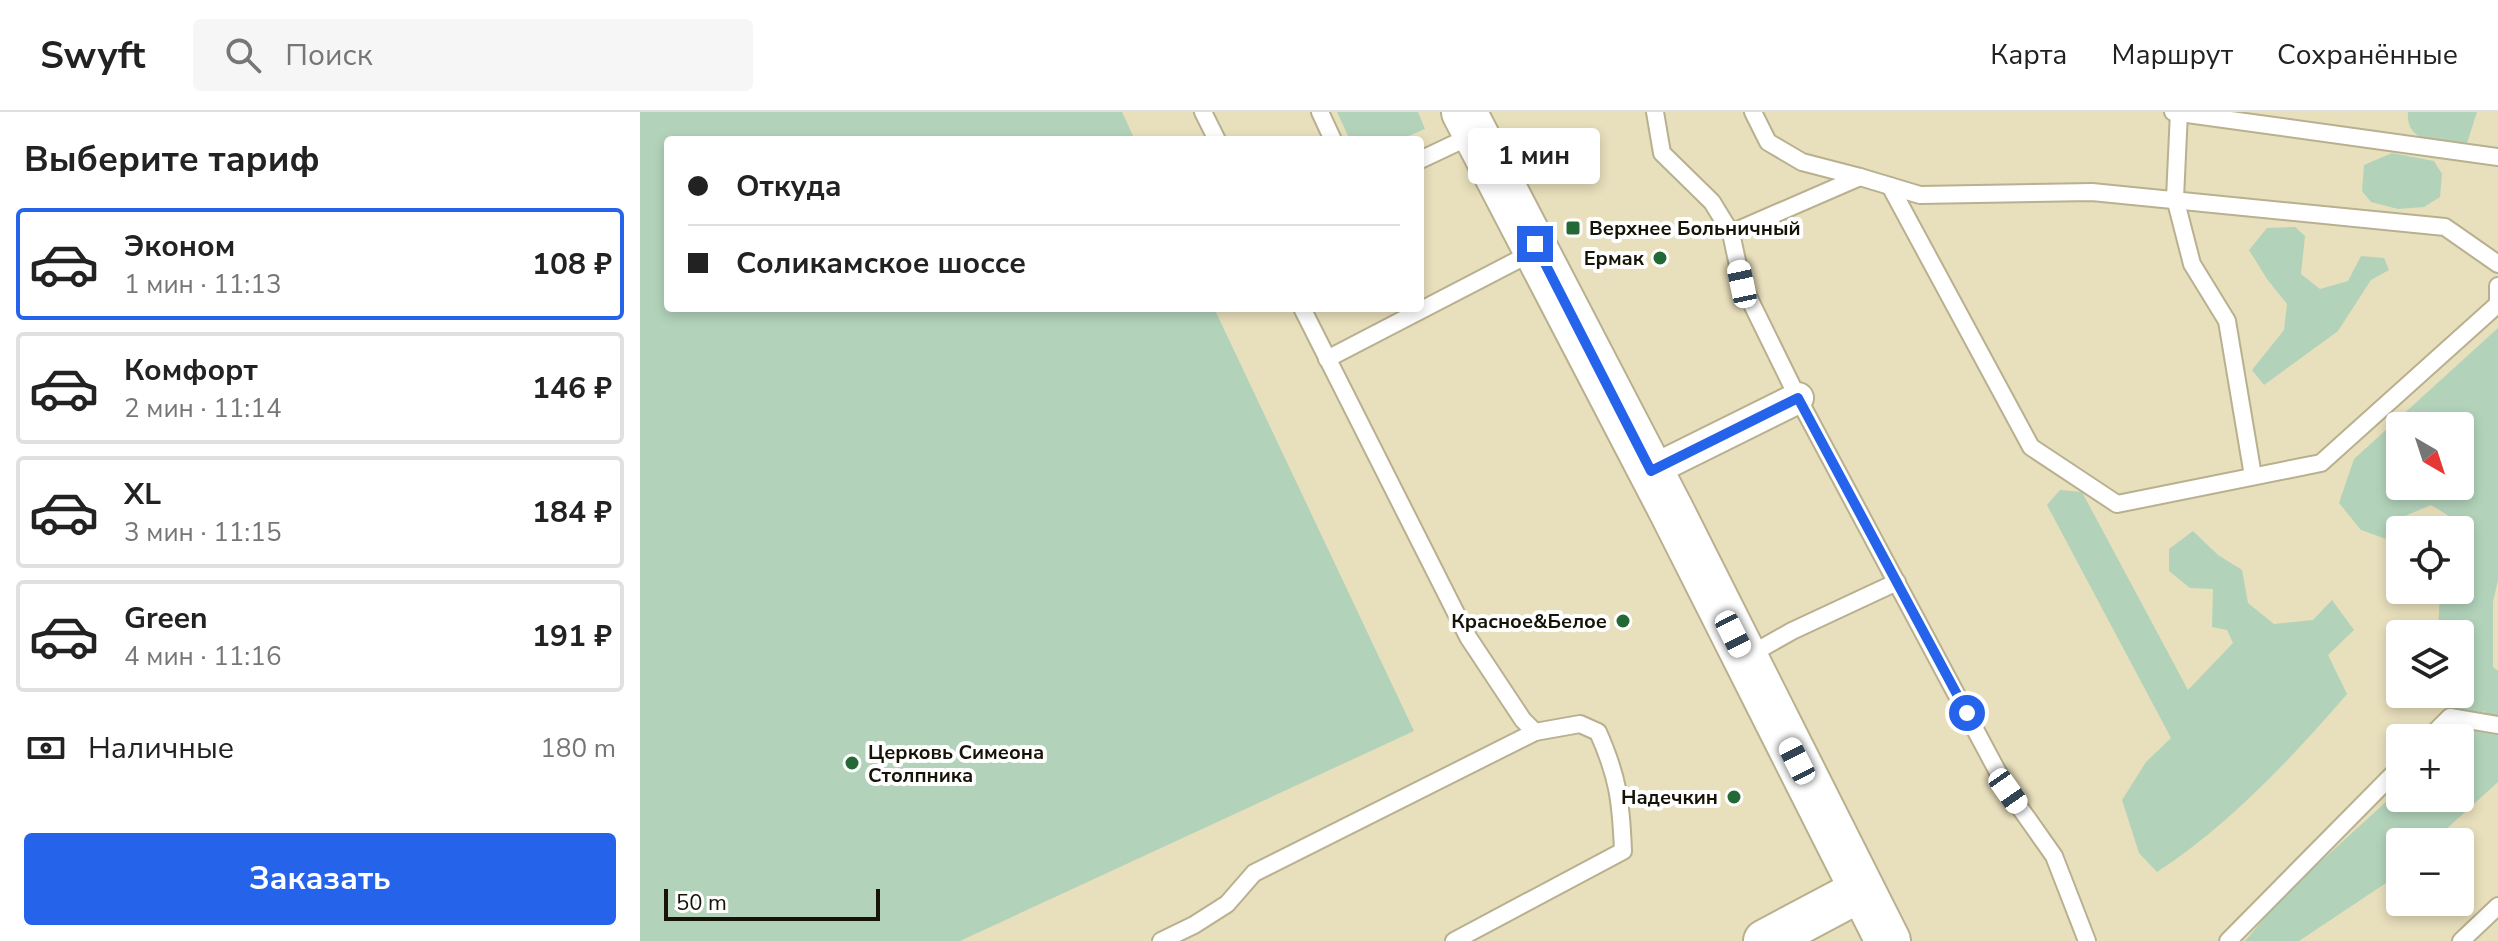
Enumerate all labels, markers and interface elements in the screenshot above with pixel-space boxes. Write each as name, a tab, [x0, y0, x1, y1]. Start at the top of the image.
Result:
search box	[193, 19, 753, 91]
text: Swyft	[40, 30, 145, 81]
icon: search	[221, 33, 265, 77]
text: Поиск	[285, 35, 372, 76]
text: Карта	[1990, 36, 2067, 74]
text: Маршрут	[2111, 36, 2233, 74]
text: Сохранённые	[2277, 36, 2458, 74]
callout: 1 мин	[1469, 128, 1601, 184]
text: Выберите тариф	[24, 135, 320, 184]
text: 1 мин	[1498, 138, 1570, 173]
text: Откуда	[736, 166, 842, 207]
place label: Верхнее Больничный	[1589, 215, 1801, 242]
marker: Верхнее Больничный	[1564, 219, 1582, 237]
text: Эконом	[124, 226, 235, 267]
route end	[1517, 226, 1553, 262]
icon: car	[28, 228, 100, 300]
text: Соликамское шоссе	[736, 243, 1026, 284]
text: 108 ₽	[532, 244, 612, 285]
place label: Ермак	[1584, 245, 1645, 272]
marker: Ермак	[1651, 249, 1669, 267]
car	[1725, 258, 1759, 310]
text: 1 мин · 11:13	[124, 267, 281, 302]
text: Комфорт	[124, 350, 258, 391]
icon: car	[28, 352, 100, 424]
text: 146 ₽	[532, 368, 612, 409]
text: 2 мин · 11:14	[124, 391, 281, 426]
north arrow	[2386, 412, 2474, 500]
map controls	[2386, 412, 2474, 916]
text: XL	[124, 474, 161, 515]
icon: car	[28, 476, 100, 548]
text: 184 ₽	[532, 492, 612, 533]
text: 3 мин · 11:15	[124, 515, 281, 550]
button: locate	[2386, 516, 2474, 604]
text: Green	[124, 598, 208, 639]
icon: car	[28, 600, 100, 672]
car	[1711, 607, 1755, 661]
place label: Красное&Белое	[1451, 608, 1607, 635]
marker: Красное&Белое	[1614, 612, 1632, 630]
text: 191 ₽	[532, 616, 612, 657]
button: layers	[2386, 620, 2474, 708]
text: 4 мин · 11:16	[124, 639, 281, 674]
route start	[1949, 695, 1985, 731]
button: +	[2386, 724, 2474, 812]
icon: cash	[24, 726, 68, 770]
text: Наличные	[88, 728, 234, 769]
text: 180 m	[540, 731, 616, 766]
car	[1775, 734, 1819, 788]
place label: Церковь Симеона Столпника	[868, 739, 1044, 789]
marker: Церковь Симеона Столпника	[843, 754, 861, 772]
car	[1984, 764, 2032, 818]
place label: Надечкин	[1621, 784, 1718, 811]
marker: Надечкин	[1725, 788, 1743, 806]
button: −	[2386, 828, 2474, 916]
button: Заказать	[24, 833, 616, 925]
scale bar	[664, 885, 880, 921]
text: 50 m	[676, 888, 727, 918]

